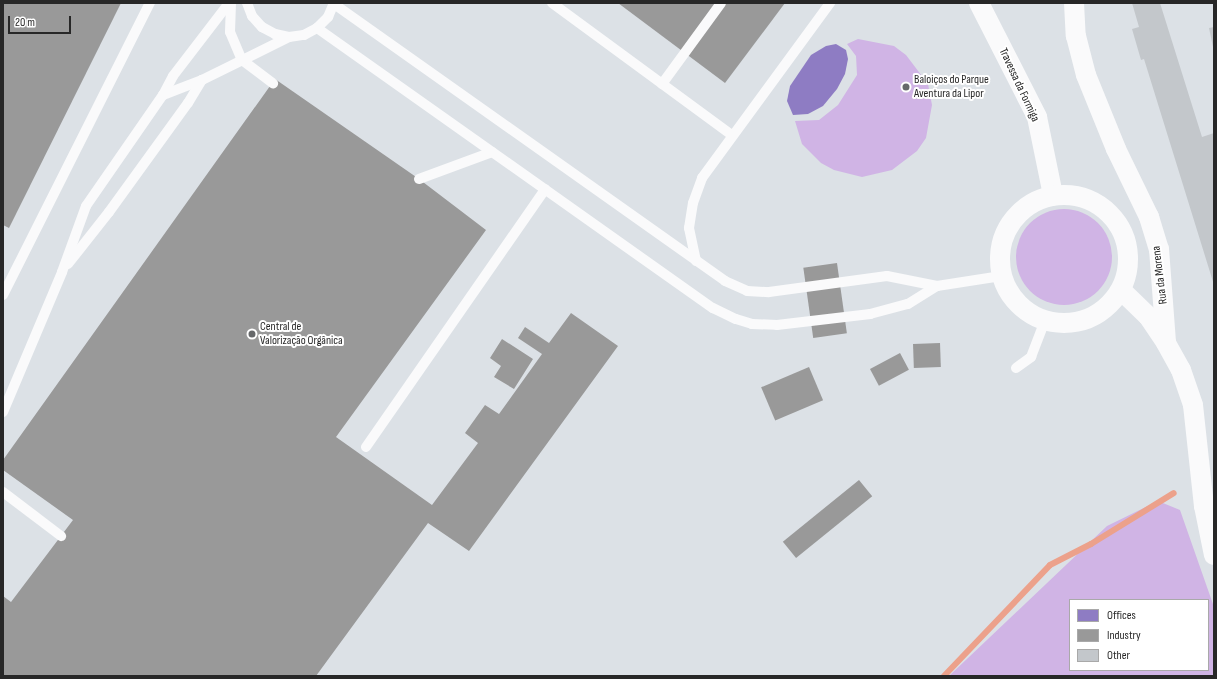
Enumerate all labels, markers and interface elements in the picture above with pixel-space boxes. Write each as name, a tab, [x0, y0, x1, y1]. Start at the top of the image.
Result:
scale bar	[10, 8, 73, 34]
text: 20 m	[15, 15, 35, 30]
street label: Travessa da Formiga	[996, 46, 1042, 124]
place label: Baloiços do Parque Aventura da Lipor	[914, 73, 989, 101]
marker: Baloiços do Parque Aventura da Lipor	[901, 82, 911, 92]
street label: Rua da Morena	[1149, 245, 1171, 305]
place label: Central de Valorização Orgânica	[260, 320, 343, 348]
marker: Central de Valorização Orgânica	[247, 329, 257, 339]
legend	[1069, 599, 1209, 671]
text: Offices	[1107, 608, 1136, 623]
text: Industry	[1107, 628, 1141, 643]
text: Other	[1107, 648, 1130, 663]

